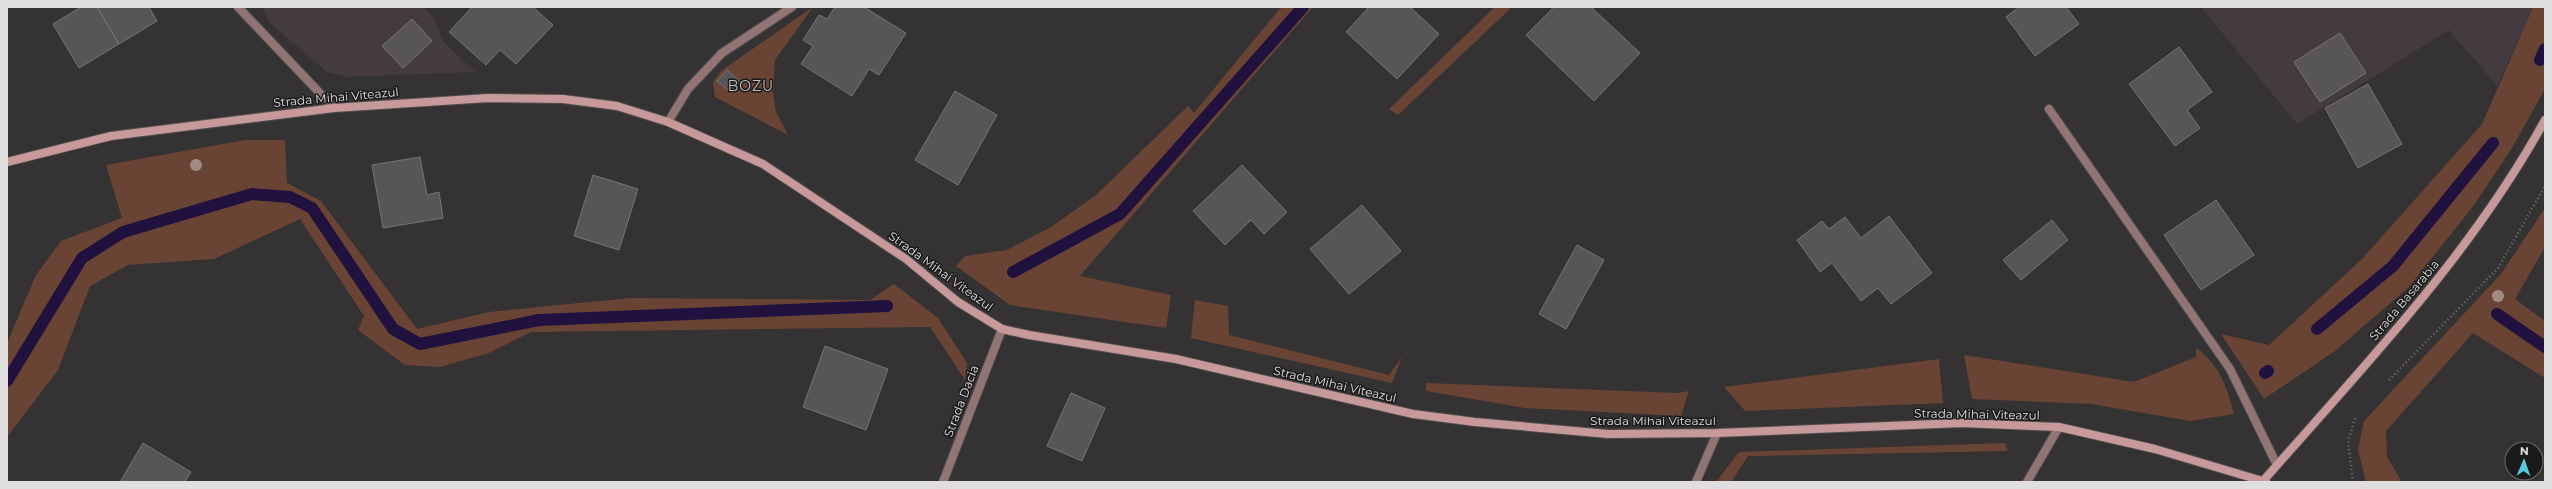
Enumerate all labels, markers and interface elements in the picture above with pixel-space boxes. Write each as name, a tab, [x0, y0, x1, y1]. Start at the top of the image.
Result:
district label: BOZU	[728, 77, 774, 95]
street label: Strada Mihai Viteazul	[273, 84, 399, 110]
street label: Strada Mihai Viteazul	[886, 228, 996, 314]
street label: Strada Basarabia	[2366, 257, 2442, 343]
street label: Strada Dacia	[940, 363, 982, 439]
street label: Strada Mihai Viteazul	[1272, 363, 1398, 405]
street label: Strada Mihai Viteazul	[1914, 405, 2040, 423]
street label: Strada Mihai Viteazul	[1590, 413, 1716, 428]
north arrow	[2504, 441, 2544, 481]
text: N	[2520, 444, 2529, 458]

